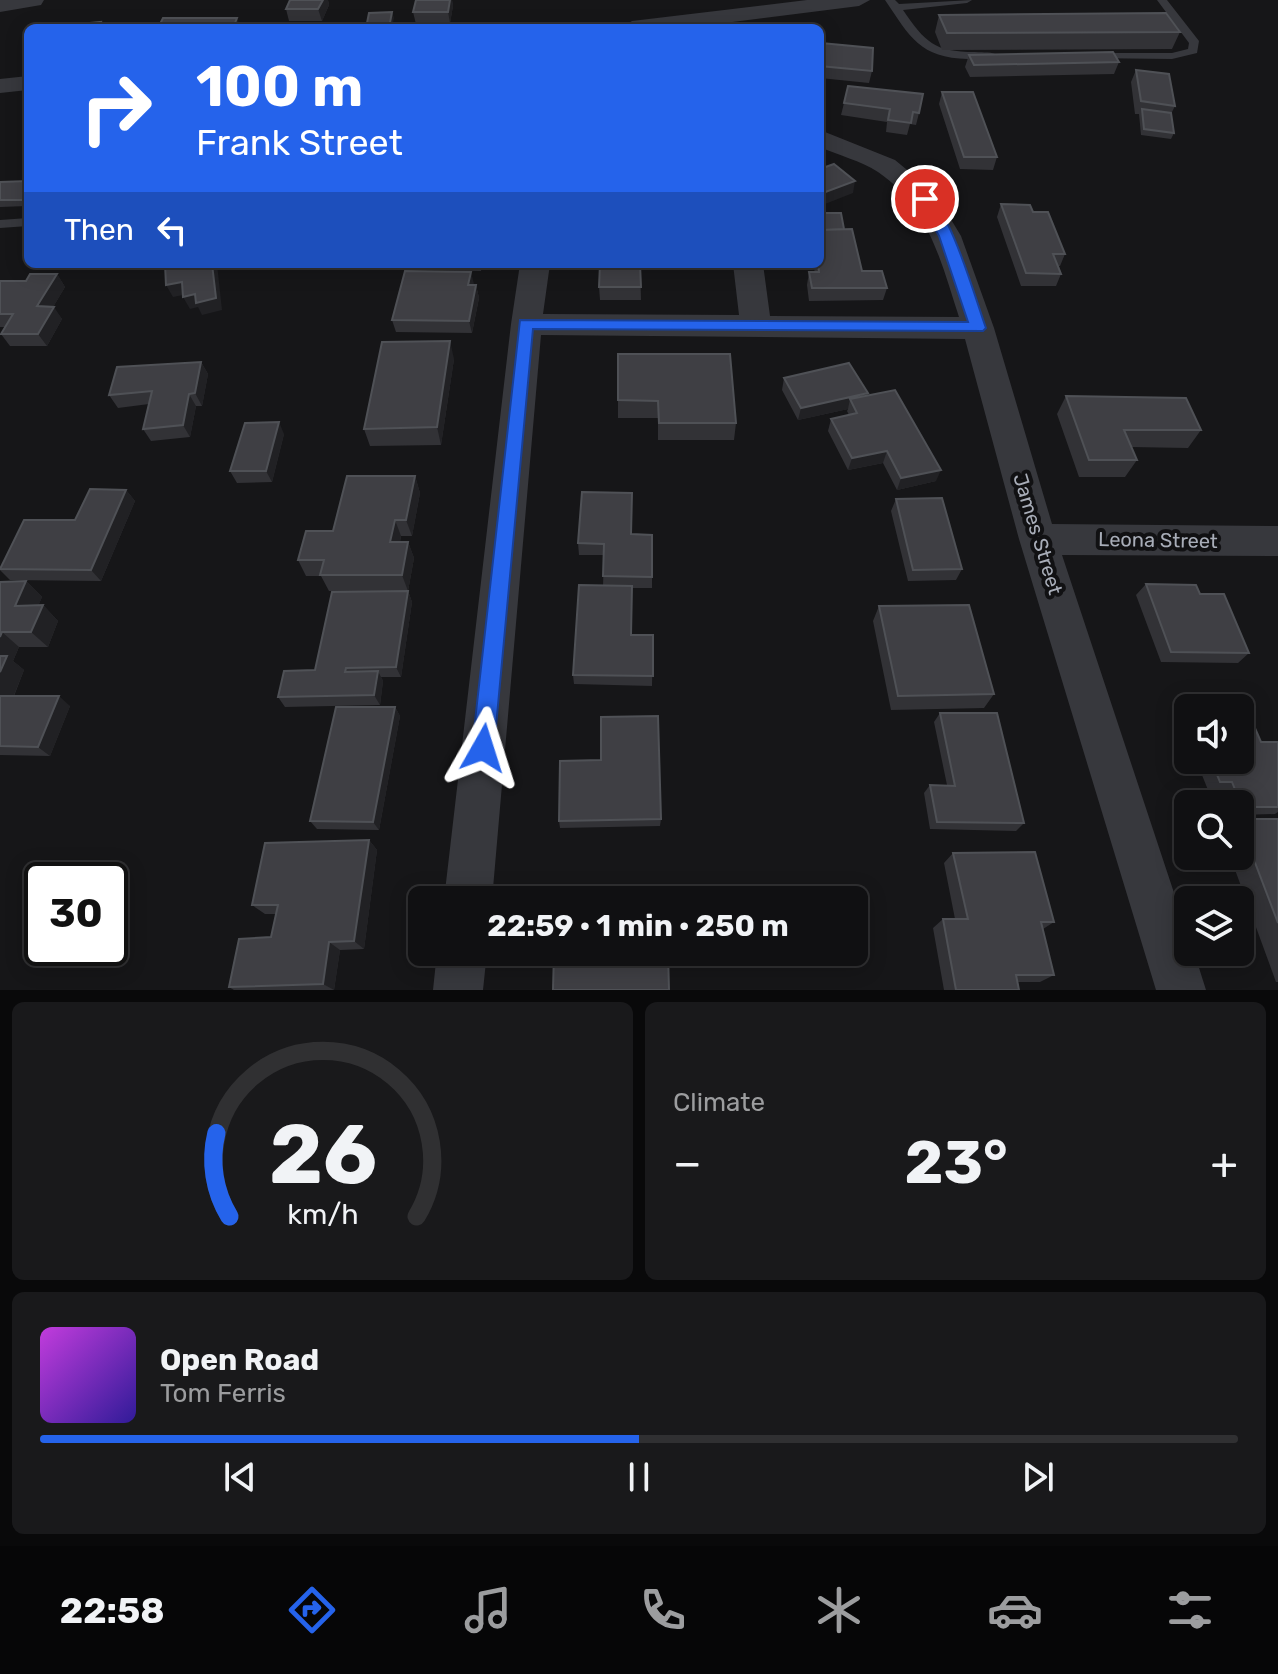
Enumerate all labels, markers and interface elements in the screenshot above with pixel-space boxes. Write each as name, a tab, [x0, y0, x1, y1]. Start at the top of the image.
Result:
text: 100 m	[196, 54, 363, 120]
icon: right	[64, 56, 168, 160]
text: Frank Street	[196, 121, 403, 164]
pin	[891, 165, 959, 233]
icon: arrive	[903, 177, 947, 221]
icon: left	[150, 208, 194, 252]
text: Then	[64, 212, 134, 248]
street label: James Street	[1008, 470, 1068, 598]
street label: Leona Street	[1098, 527, 1218, 553]
map controls	[1174, 694, 1254, 966]
button: sound	[1174, 694, 1254, 774]
position arrow	[441, 706, 525, 790]
button: search	[1174, 790, 1254, 870]
speed limit sign: 30	[24, 862, 128, 966]
button: layers	[1174, 886, 1254, 966]
text: 22:59 · 1 min · 250 m	[487, 908, 789, 944]
text: Climate	[673, 1087, 765, 1118]
text: 26	[268, 1105, 377, 1204]
text: 23°	[904, 1127, 1008, 1198]
text: −	[673, 1137, 702, 1189]
text: +	[1211, 1137, 1238, 1189]
text: km/h	[287, 1197, 358, 1231]
text: Open Road	[160, 1342, 319, 1378]
text: Tom Ferris	[160, 1378, 286, 1409]
icon: previous	[218, 1455, 262, 1499]
icon: pause	[617, 1455, 661, 1499]
icon: next	[1016, 1455, 1060, 1499]
icon: directions	[284, 1582, 340, 1638]
icon: music	[460, 1582, 516, 1638]
icon: phone	[635, 1582, 691, 1638]
icon: climate	[811, 1582, 867, 1638]
icon: car	[987, 1582, 1043, 1638]
icon: filters	[1162, 1582, 1218, 1638]
text: 22:58	[60, 1589, 165, 1632]

